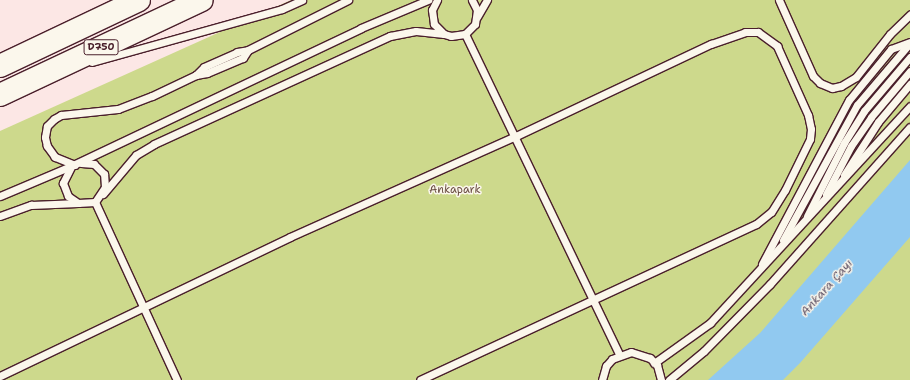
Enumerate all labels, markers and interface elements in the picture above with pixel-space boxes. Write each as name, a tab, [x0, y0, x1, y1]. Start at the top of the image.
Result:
road number: D750	[83, 39, 119, 55]
park label: Ankapark	[429, 183, 481, 197]
water label: Ankara Çayı	[798, 257, 856, 319]

